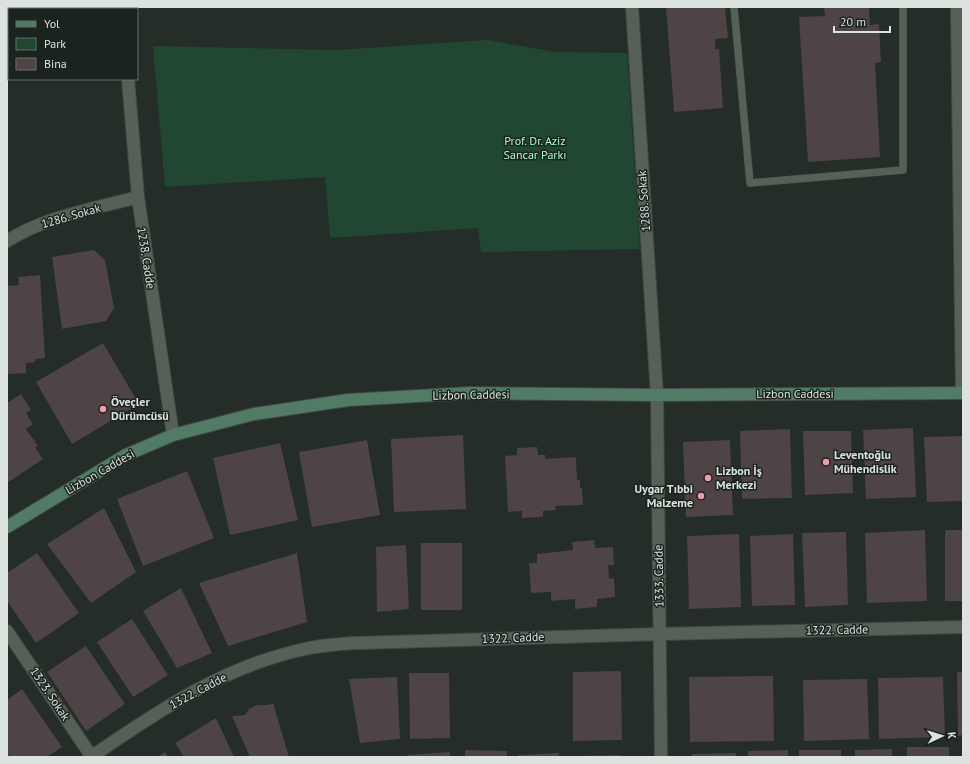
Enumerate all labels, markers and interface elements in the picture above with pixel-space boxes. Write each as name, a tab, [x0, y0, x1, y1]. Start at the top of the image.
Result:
legend	[8, 8, 138, 80]
scale bar	[834, 8, 890, 34]
text: 20 m	[840, 14, 866, 29]
text: Yol	[44, 16, 60, 31]
text: Park	[44, 36, 66, 51]
text: Bina	[44, 56, 67, 71]
park label: Prof. Dr. Aziz Sancar Parkı	[504, 133, 566, 162]
street label: 1288. Sokak	[634, 170, 653, 232]
street label: 1286. Sokak	[39, 200, 103, 231]
street label: 1238. Cadde	[134, 226, 159, 290]
street label: Lizbon Caddesi	[432, 386, 510, 403]
street label: Lizbon Caddesi	[756, 386, 834, 401]
place label: Öveçler Dürümcüsü	[111, 394, 169, 423]
marker: Öveçler Dürümcüsü	[98, 404, 108, 414]
street label: Lizbon Caddesi	[63, 446, 137, 497]
place label: Leventoğlu Mühendislik	[834, 447, 897, 476]
marker: Leventoğlu Mühendislik	[821, 457, 831, 467]
place label: Lizbon İş Merkezi	[716, 463, 762, 492]
marker: Lizbon İş Merkezi	[703, 473, 713, 483]
place label: Uygar Tıbbi Malzeme	[634, 481, 693, 510]
marker: Uygar Tıbbi Malzeme	[696, 491, 706, 501]
street label: 1333. Cadde	[650, 545, 667, 607]
street label: 1322. Cadde	[806, 621, 868, 638]
street label: 1322. Cadde	[481, 629, 545, 646]
street label: 1323. Sokak	[27, 664, 74, 724]
street label: 1322. Cadde	[167, 669, 229, 712]
north arrow	[922, 716, 962, 756]
text: K	[945, 731, 959, 739]

